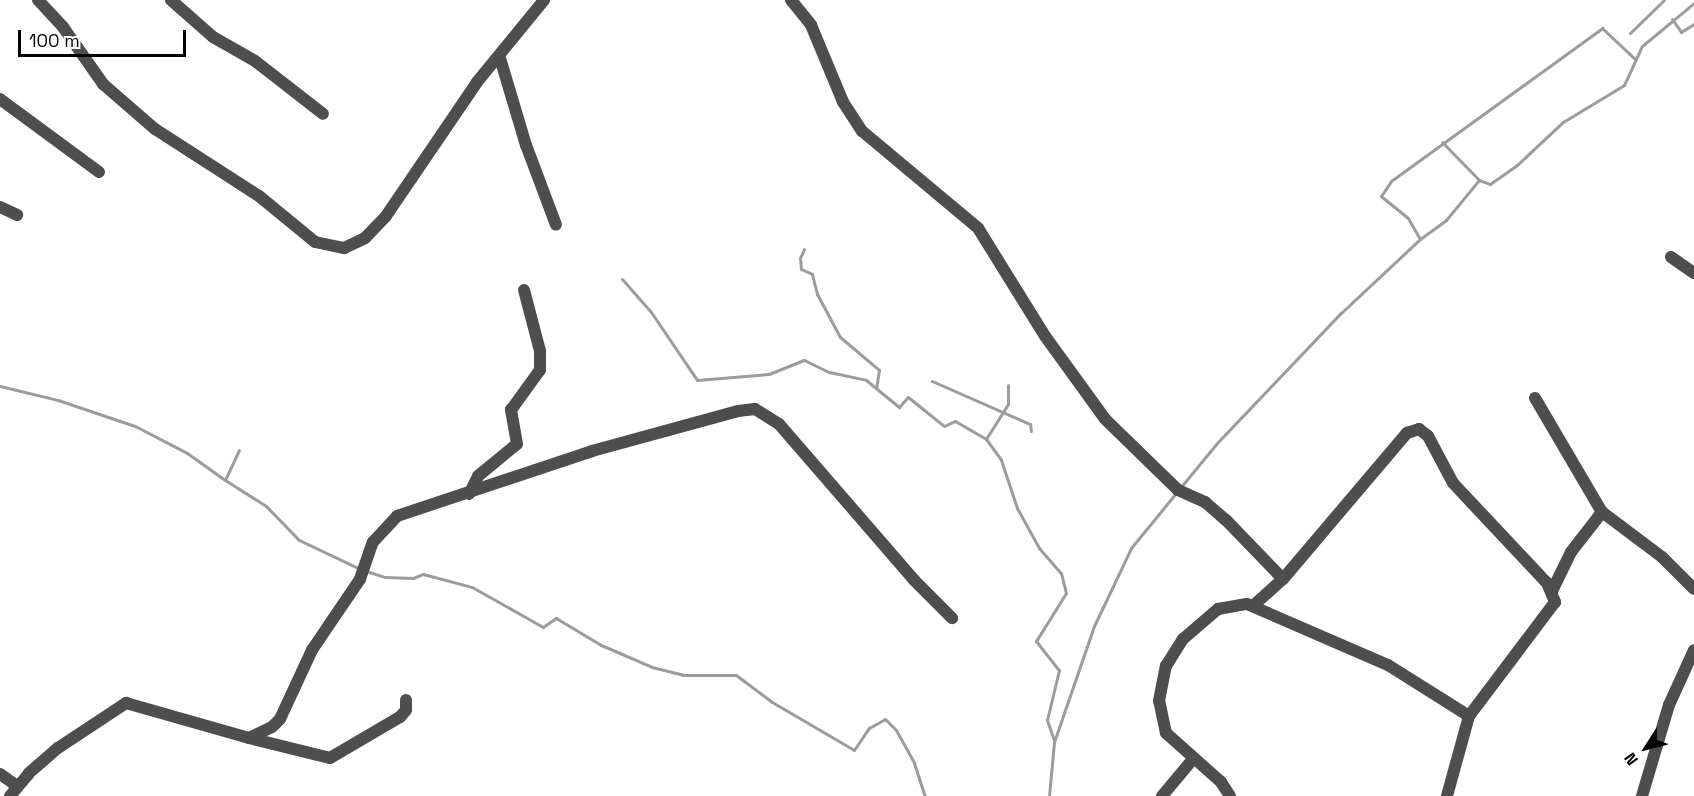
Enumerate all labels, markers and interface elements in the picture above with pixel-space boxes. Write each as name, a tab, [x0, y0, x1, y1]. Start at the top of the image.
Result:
scale bar	[21, 18, 189, 56]
text: 100 m	[29, 29, 80, 52]
north arrow	[1616, 718, 1676, 778]
text: N	[1619, 748, 1643, 769]

